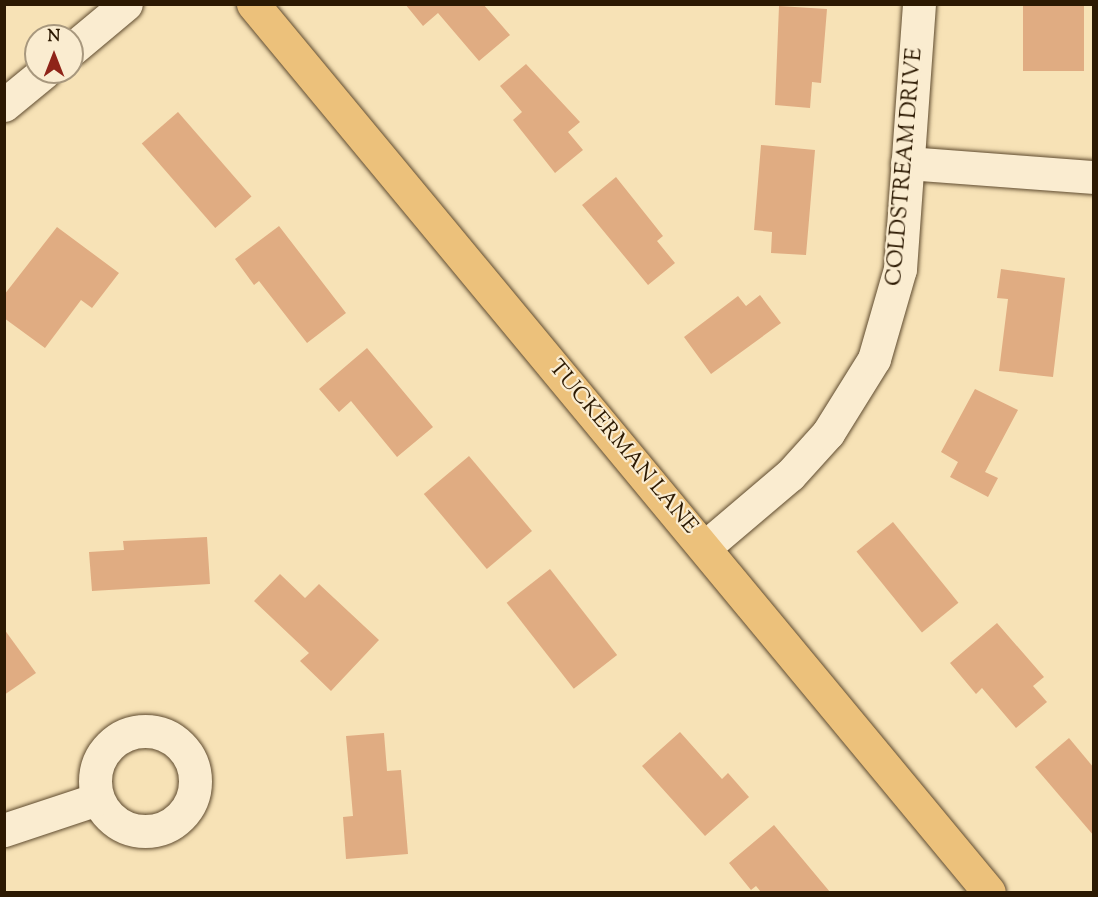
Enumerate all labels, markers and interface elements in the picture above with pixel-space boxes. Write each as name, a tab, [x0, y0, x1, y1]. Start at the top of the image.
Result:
north arrow	[24, 24, 84, 84]
text: N	[48, 26, 60, 49]
street label: COLDSTREAM DRIVE	[882, 47, 930, 287]
street label: TUCKERMAN LANE	[542, 356, 702, 540]

